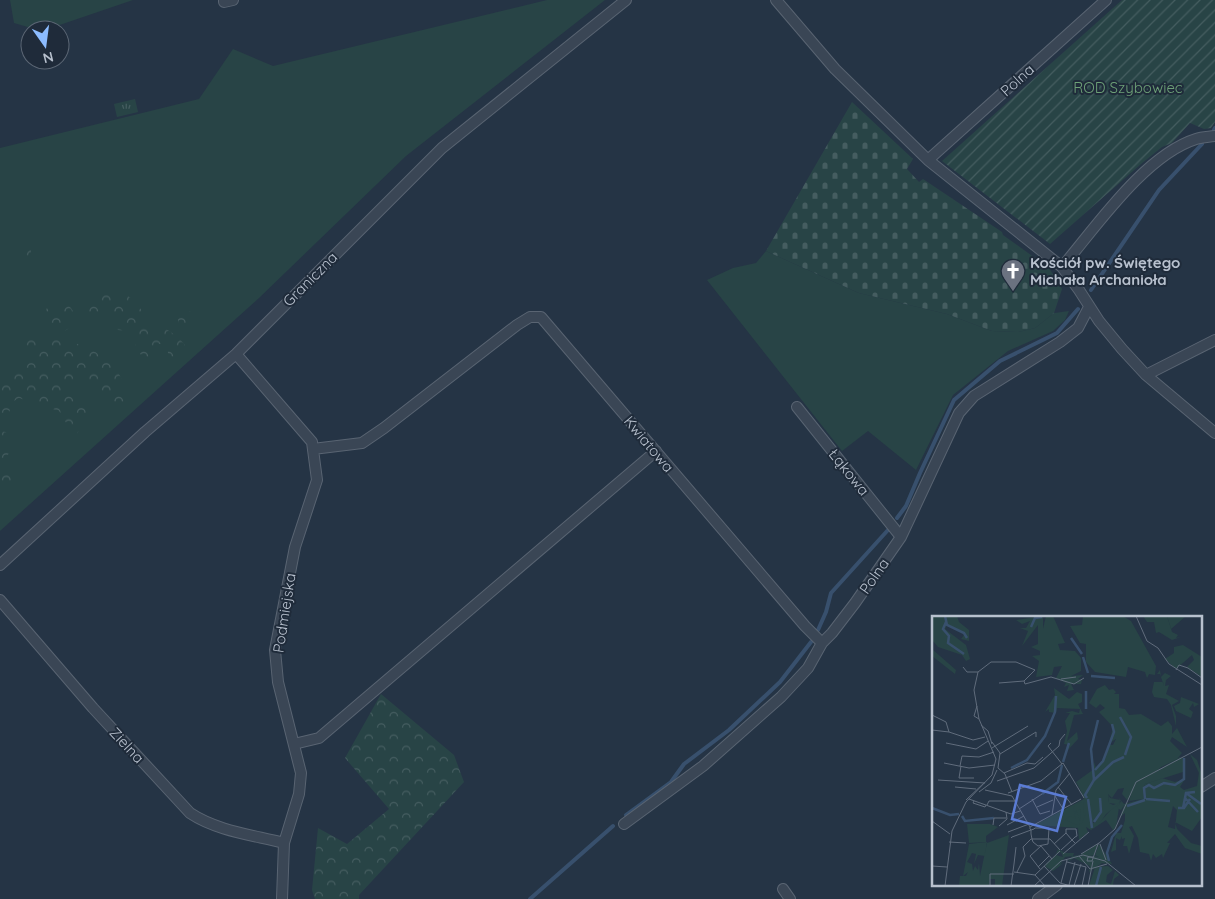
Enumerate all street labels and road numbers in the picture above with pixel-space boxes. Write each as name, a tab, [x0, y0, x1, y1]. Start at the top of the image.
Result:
street label: Polna	[996, 60, 1038, 100]
street label: Graniczna	[279, 248, 341, 310]
street label: Kwiatowa	[620, 412, 678, 476]
street label: Łąkowa	[824, 445, 874, 499]
street label: Polna	[855, 555, 893, 597]
street label: Podmiejska	[268, 572, 300, 654]
street label: Zielna	[106, 723, 148, 767]

